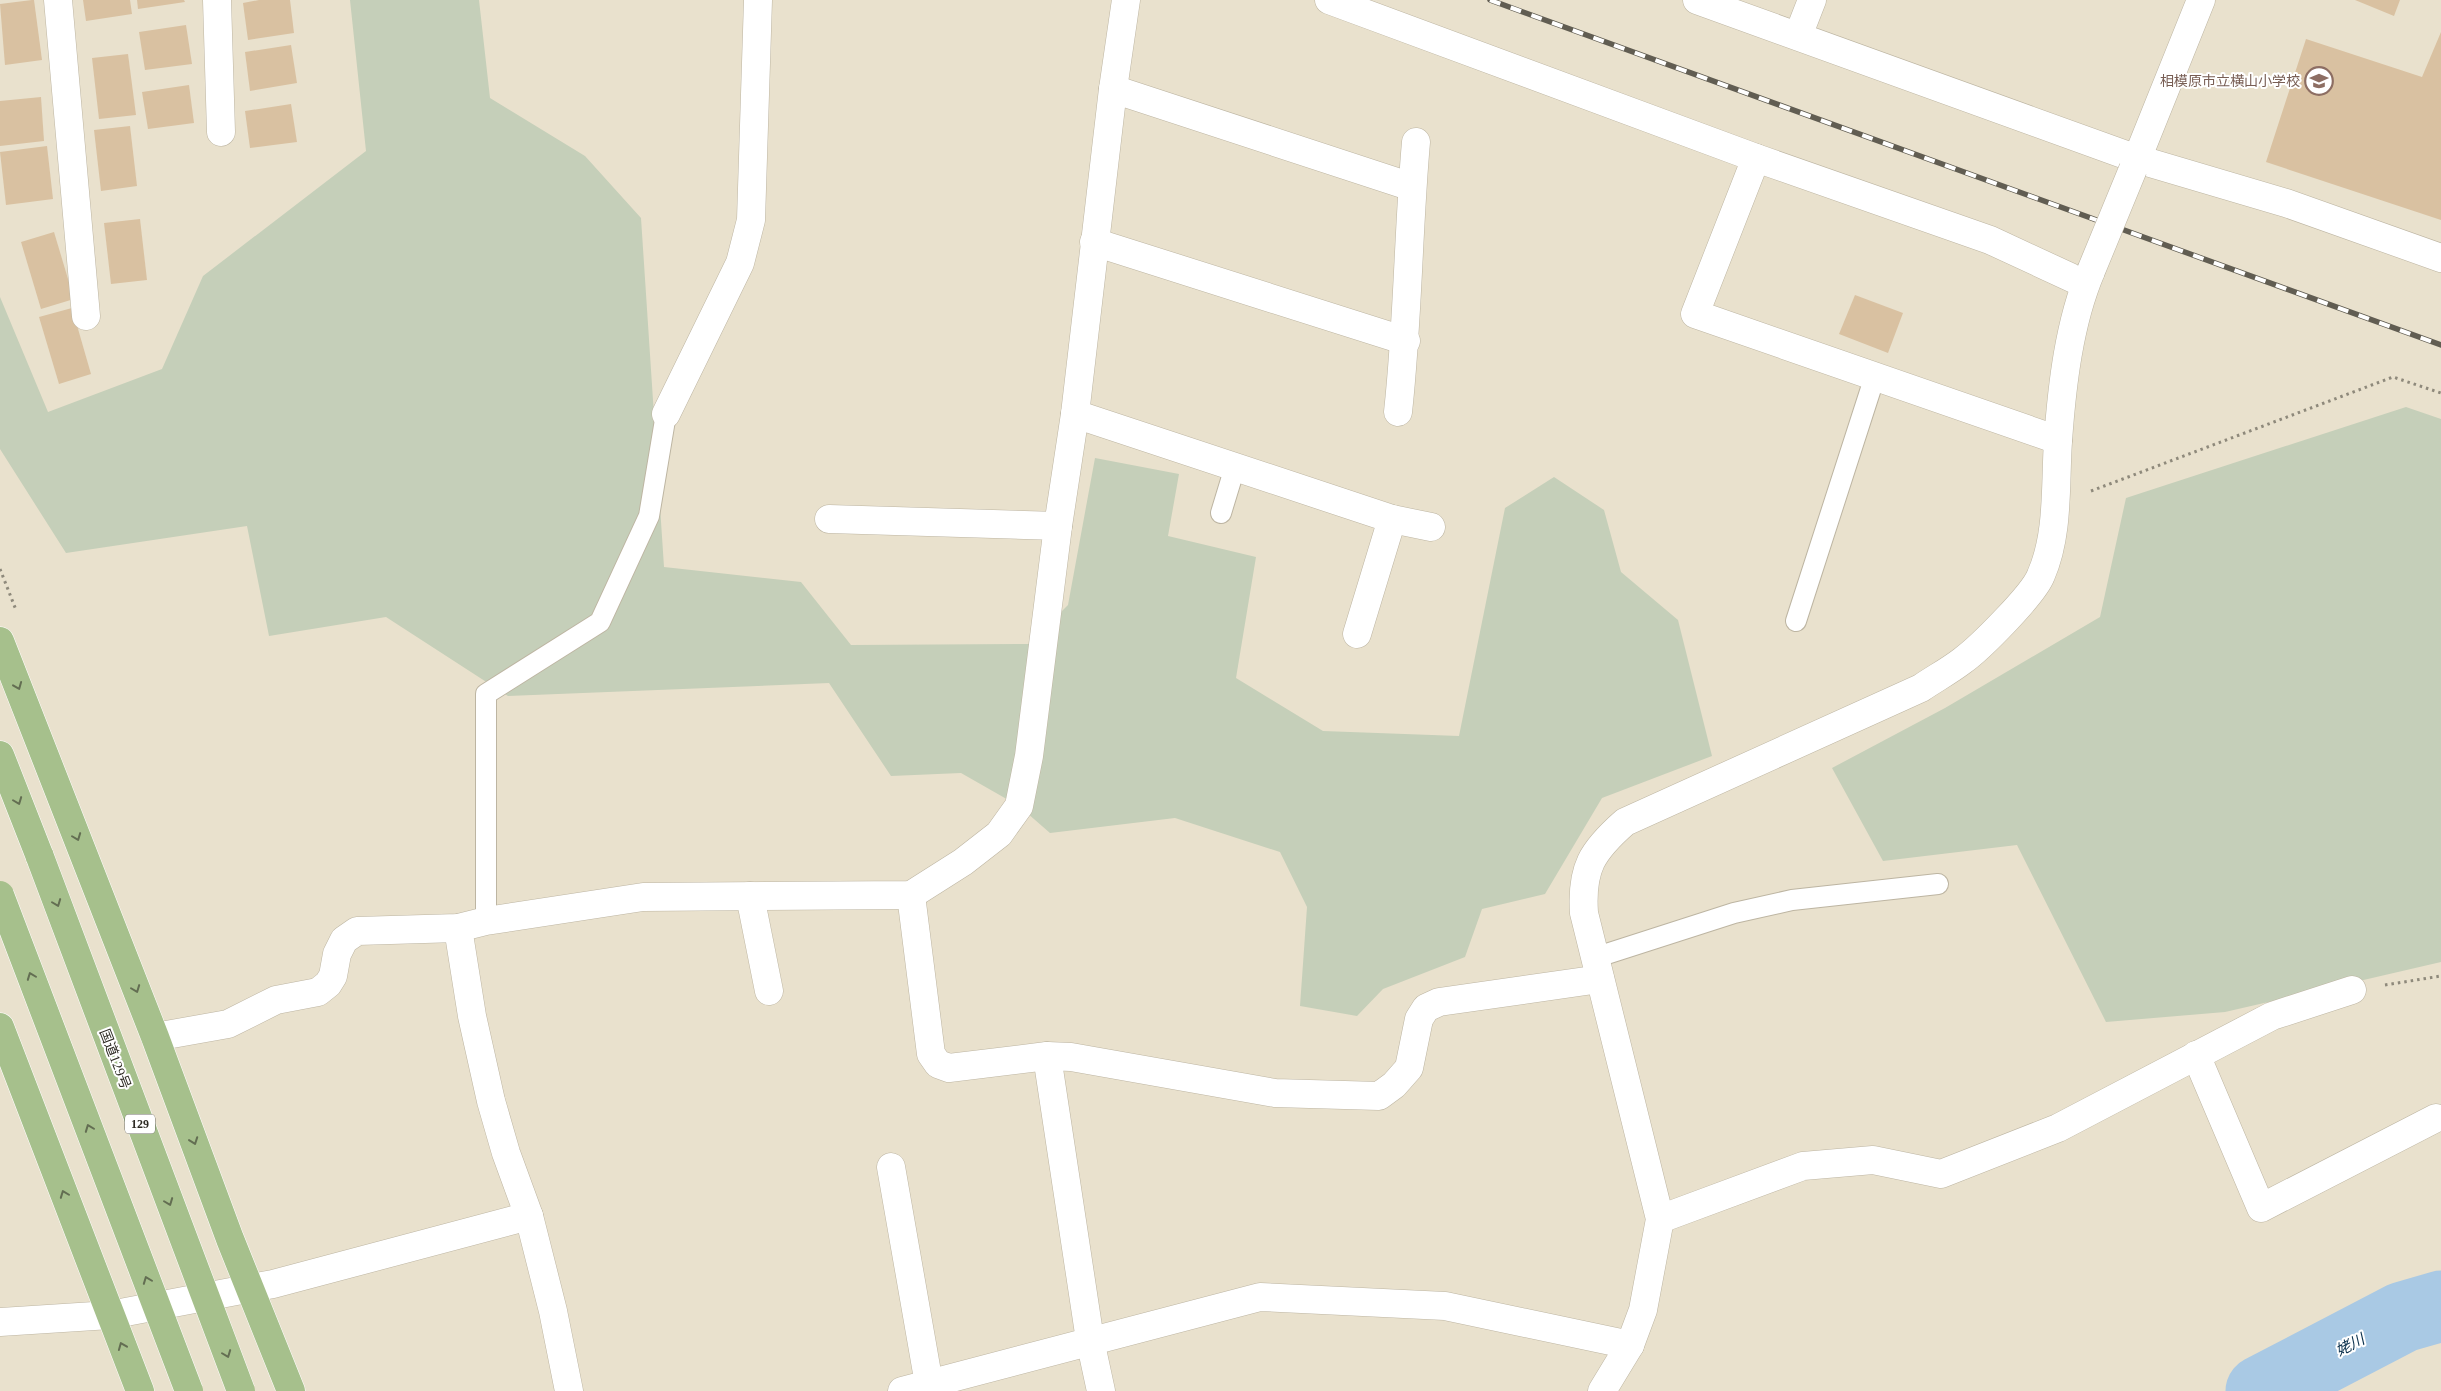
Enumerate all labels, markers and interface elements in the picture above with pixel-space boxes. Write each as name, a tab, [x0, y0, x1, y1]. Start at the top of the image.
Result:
school or university icon: 相模原市立横山小学校	[2304, 66, 2334, 96]
place label: 相模原市立横山小学校	[2160, 74, 2300, 89]
one-way arrow	[12, 681, 22, 690]
one-way arrow	[12, 796, 22, 805]
one-way arrow	[71, 832, 82, 841]
one-way arrow	[51, 898, 61, 907]
one-way arrow	[27, 972, 37, 981]
one-way arrow	[130, 984, 140, 993]
street label: 国道129号	[97, 1027, 133, 1091]
road number: 129	[125, 1114, 155, 1134]
one-way arrow	[85, 1124, 95, 1133]
one-way arrow	[188, 1136, 198, 1145]
one-way arrow	[60, 1190, 70, 1199]
one-way arrow	[163, 1198, 173, 1206]
one-way arrow	[143, 1276, 153, 1285]
water label: 姥川	[2333, 1330, 2369, 1359]
one-way arrow	[118, 1342, 129, 1351]
one-way arrow	[221, 1350, 231, 1358]

